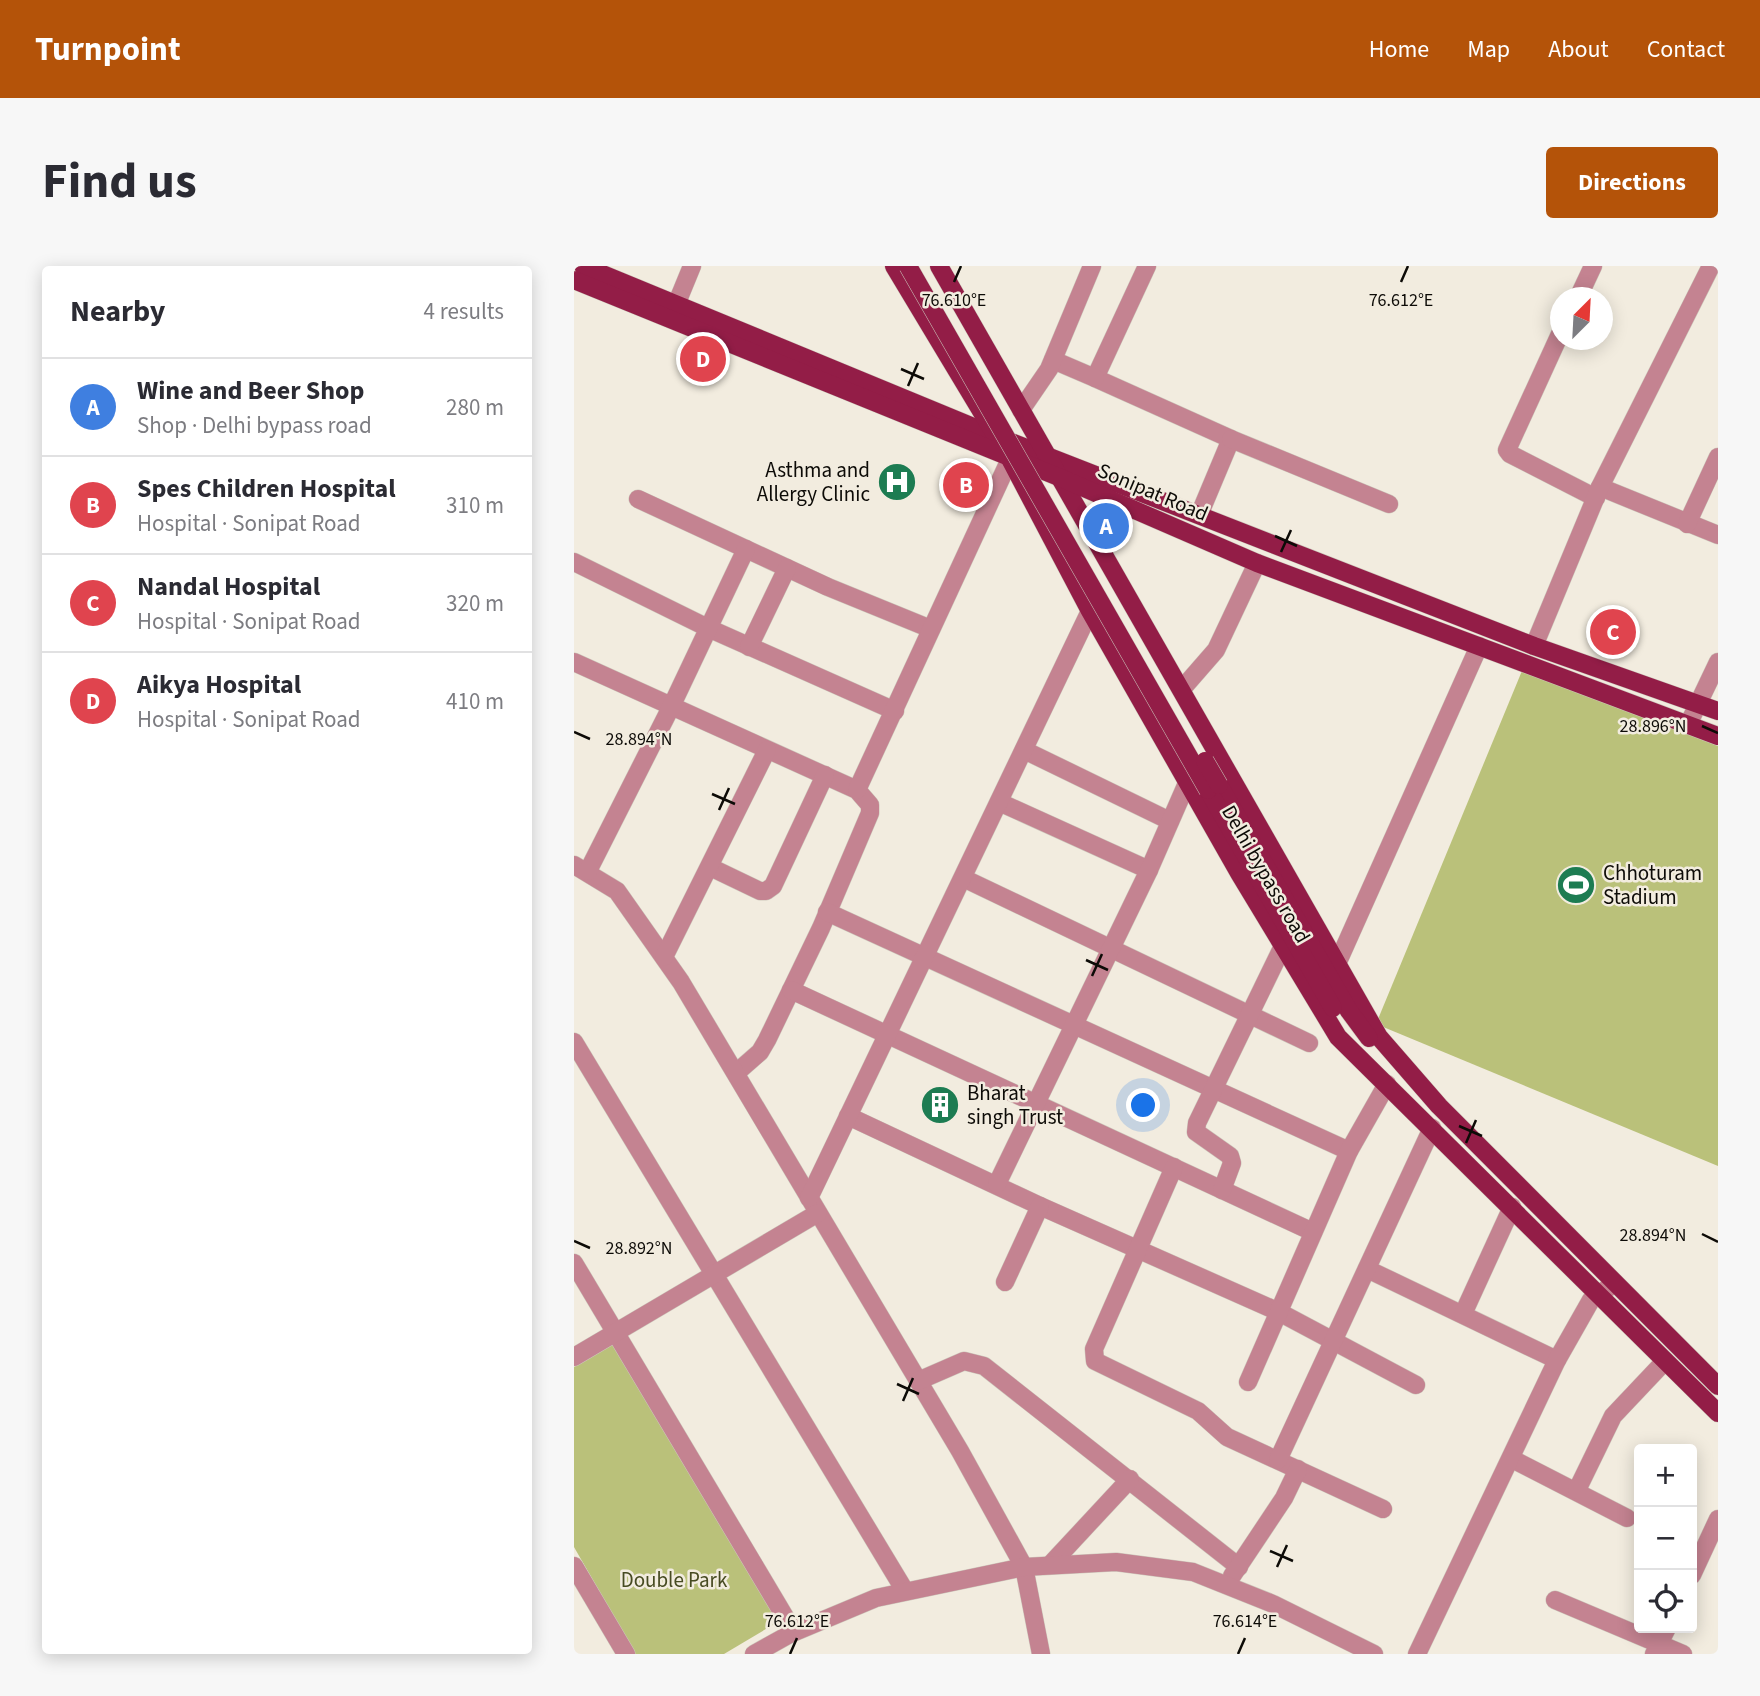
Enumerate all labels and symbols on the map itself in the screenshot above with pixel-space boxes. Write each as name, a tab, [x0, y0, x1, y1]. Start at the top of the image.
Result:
north arrow	[1550, 287, 1613, 350]
text: 76.610°E	[922, 288, 986, 313]
text: 76.612°E	[1369, 288, 1433, 313]
pin: D	[680, 333, 726, 385]
place label: Asthma and Allergy Clinic	[757, 455, 870, 509]
street label: Sonipat Road	[1093, 455, 1213, 529]
pin: B	[943, 459, 989, 511]
hospital icon: Asthma and Allergy Clinic	[876, 461, 918, 503]
pin: A	[1083, 500, 1129, 552]
pin: C	[1590, 606, 1636, 658]
text: 28.896°N	[1620, 714, 1686, 739]
text: 28.894°N	[606, 727, 672, 752]
street label: Delhi bypass road	[1214, 799, 1318, 949]
place label: Chhoturam Stadium	[1603, 858, 1702, 912]
sports icon: Chhoturam Stadium	[1555, 864, 1597, 906]
place label: Bharat singh Trust	[967, 1078, 1063, 1132]
building icon: Bharat singh Trust	[919, 1084, 961, 1126]
your location	[1126, 1088, 1160, 1122]
text: 28.894°N	[1620, 1223, 1686, 1248]
text: 28.892°N	[606, 1236, 672, 1261]
park label: Double Park	[621, 1565, 728, 1595]
text: 76.612°E	[765, 1609, 829, 1634]
text: 76.614°E	[1213, 1609, 1277, 1634]

